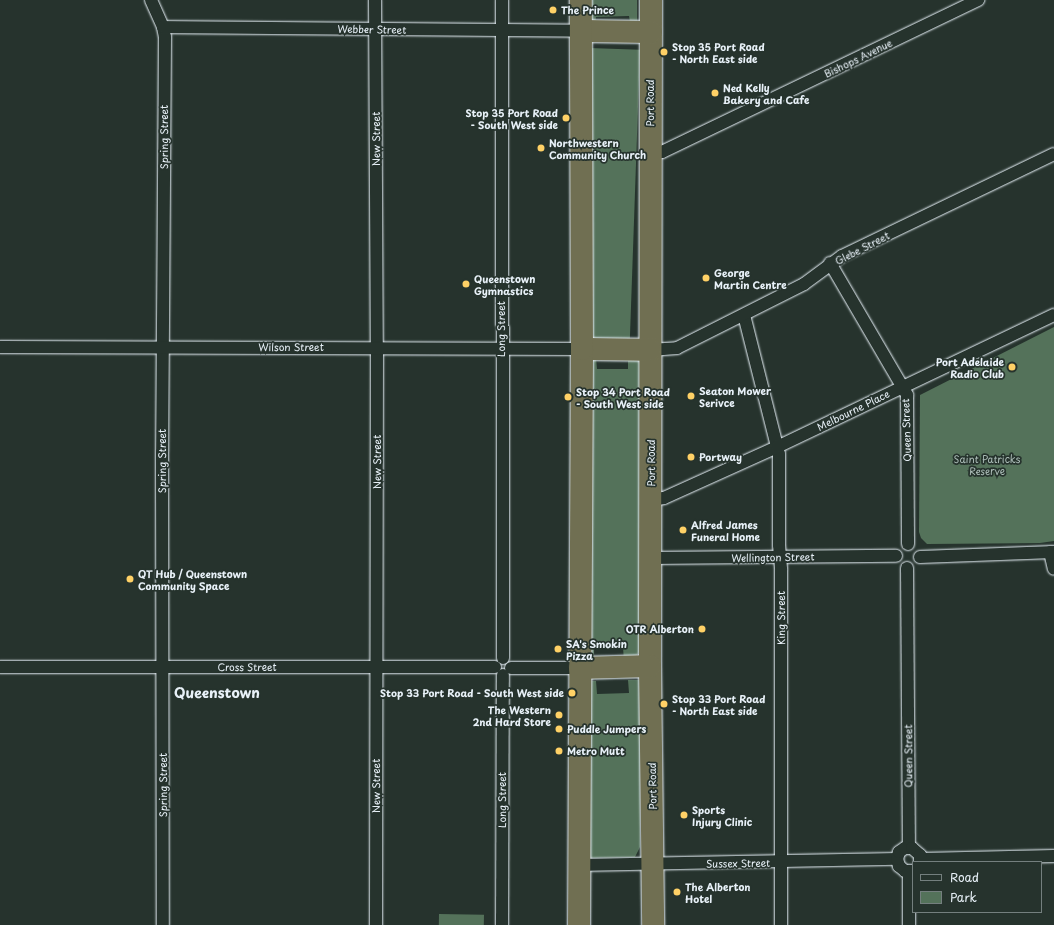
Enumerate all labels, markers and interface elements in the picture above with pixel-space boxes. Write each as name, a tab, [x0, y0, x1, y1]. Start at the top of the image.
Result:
place label: The Prince	[561, 4, 614, 16]
marker: The Prince	[548, 5, 558, 15]
street label: Webber Street	[337, 22, 407, 36]
street label: Bishops Avenue	[822, 36, 894, 80]
place label: Stop 35 Port Road - North East side	[672, 40, 765, 64]
marker: Stop 35 Port Road - North East side	[659, 47, 669, 57]
street label: Port Road	[644, 79, 656, 127]
place label: Ned Kelly Bakery and Cafe	[723, 81, 810, 104]
marker: Ned Kelly Bakery and Cafe	[710, 88, 720, 98]
street label: Spring Street	[158, 105, 170, 169]
place label: Stop 35 Port Road - South West side	[465, 106, 558, 130]
street label: New Street	[370, 112, 382, 166]
marker: Stop 35 Port Road - South West side	[561, 113, 571, 123]
place label: Northwestern Community Church	[549, 136, 647, 160]
marker: Northwestern Community Church	[536, 143, 546, 153]
street label: Glebe Street	[832, 229, 892, 267]
place label: George Martin Centre	[714, 266, 787, 290]
place label: Queenstown Gymnastics	[474, 272, 535, 296]
marker: George Martin Centre	[701, 273, 711, 283]
marker: Queenstown Gymnastics	[461, 279, 471, 289]
street label: Long Street	[495, 301, 507, 357]
street label: Wilson Street	[258, 341, 324, 353]
place label: Port Adelaide Radio Club	[936, 355, 1004, 378]
marker: Port Adelaide Radio Club	[1007, 362, 1017, 372]
place label: Seaton Mower Serivce	[699, 384, 771, 408]
place label: Stop 34 Port Road - South West side	[576, 385, 670, 408]
street label: Melbourne Place	[815, 387, 891, 433]
marker: Seaton Mower Serivce	[686, 391, 696, 401]
marker: Stop 34 Port Road - South West side	[563, 392, 573, 402]
street label: Queen Street	[899, 398, 913, 462]
street label: Spring Street	[156, 429, 168, 493]
street label: New Street	[371, 435, 383, 489]
street label: Port Road	[645, 439, 657, 487]
place label: Portway	[699, 451, 742, 463]
marker: Portway	[686, 452, 696, 462]
park label: Saint Patricks Reserve	[954, 452, 1020, 476]
place label: Alfred James Funeral Home	[691, 518, 761, 542]
marker: Alfred James Funeral Home	[678, 525, 688, 535]
street label: Wellington Street	[731, 550, 815, 564]
place label: QT Hub / Queenstown Community Space	[138, 567, 248, 590]
marker: QT Hub / Queenstown Community Space	[125, 574, 135, 584]
street label: King Street	[775, 591, 787, 645]
place label: OTR Alberton	[626, 623, 694, 635]
marker: OTR Alberton	[697, 624, 707, 634]
place label: SA's Smokin Pizza	[566, 637, 627, 660]
marker: SA's Smokin Pizza	[553, 644, 563, 654]
street label: Cross Street	[217, 661, 277, 673]
district label: Queenstown	[174, 685, 260, 701]
place label: Stop 33 Port Road - South West side	[379, 687, 564, 699]
marker: Stop 33 Port Road - South West side	[567, 688, 577, 698]
place label: Stop 33 Port Road - North East side	[672, 692, 765, 716]
marker: Stop 33 Port Road - North East side	[659, 699, 669, 709]
place label: The Western 2nd Hard Store	[472, 703, 551, 726]
marker: The Western 2nd Hard Store	[554, 710, 564, 720]
place label: Puddle Jumpers	[567, 723, 647, 735]
marker: Puddle Jumpers	[554, 724, 564, 734]
street label: Queen Street	[902, 724, 914, 788]
place label: Metro Mutt	[567, 745, 625, 757]
marker: Metro Mutt	[554, 746, 564, 756]
street label: Spring Street	[157, 753, 169, 817]
street label: New Street	[370, 759, 382, 813]
street label: Port Road	[646, 762, 658, 810]
street label: Long Street	[496, 772, 508, 828]
place label: Sports Injury Clinic	[692, 803, 753, 826]
marker: Sports Injury Clinic	[679, 810, 689, 820]
street label: Sussex Street	[705, 856, 771, 870]
legend	[912, 861, 1042, 913]
text: Road	[950, 868, 979, 886]
place label: The Alberton Hotel	[685, 880, 751, 904]
marker: The Alberton Hotel	[672, 887, 682, 897]
text: Park	[950, 888, 977, 906]

